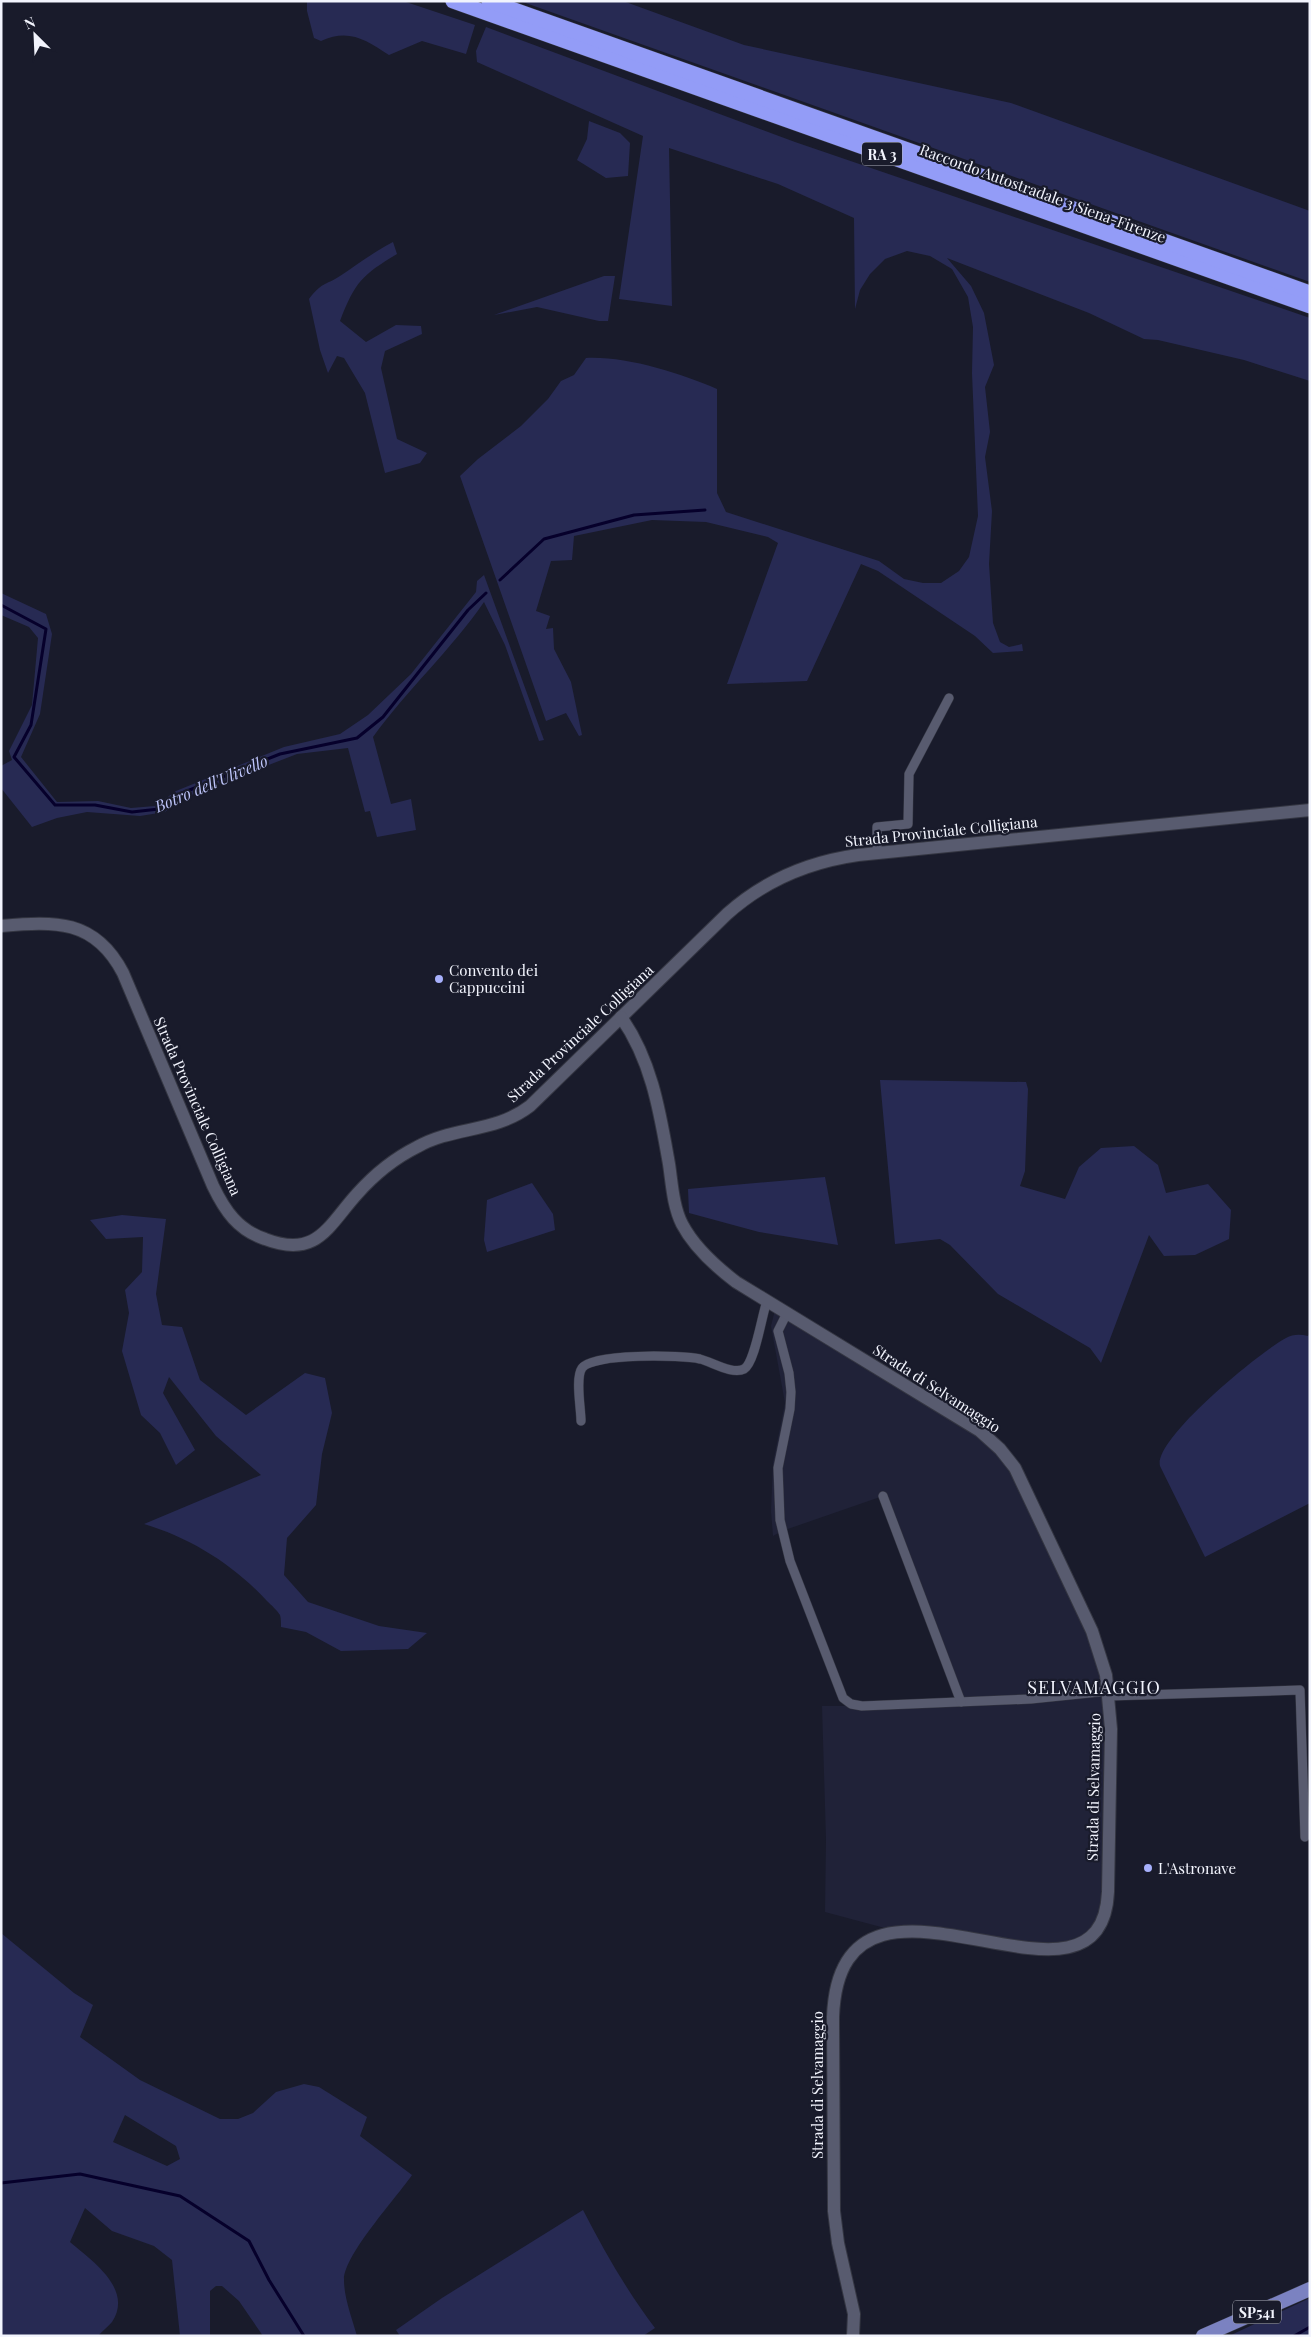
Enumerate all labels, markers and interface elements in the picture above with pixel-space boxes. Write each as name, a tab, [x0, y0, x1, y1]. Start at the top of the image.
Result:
north arrow	[10, 10, 60, 60]
text: N	[21, 12, 38, 33]
street label: Raccordo Autostradale 3 Siena-Firenze	[917, 139, 1169, 247]
road number: RA 3	[862, 142, 902, 166]
water label: Botro dell'Ulivello	[150, 750, 271, 817]
street label: Strada Provinciale Colligiana	[844, 811, 1039, 851]
street label: Strada Provinciale Colligiana	[502, 959, 658, 1106]
place label: Convento dei Cappuccini	[449, 960, 539, 997]
marker: Convento dei Cappuccini	[433, 973, 445, 985]
street label: Strada Provinciale Colligiana	[150, 1014, 247, 1199]
street label: Strada di Selvamaggio	[869, 1339, 1005, 1437]
district label: SELVAMAGGIO	[1027, 1675, 1161, 1699]
street label: Strada di Selvamaggio	[1082, 1713, 1104, 1861]
place label: L'Astronave	[1158, 1858, 1236, 1878]
marker: L'Astronave	[1142, 1862, 1154, 1874]
street label: Strada di Selvamaggio	[807, 2011, 827, 2159]
road number: SP541	[1233, 2300, 1281, 2324]

